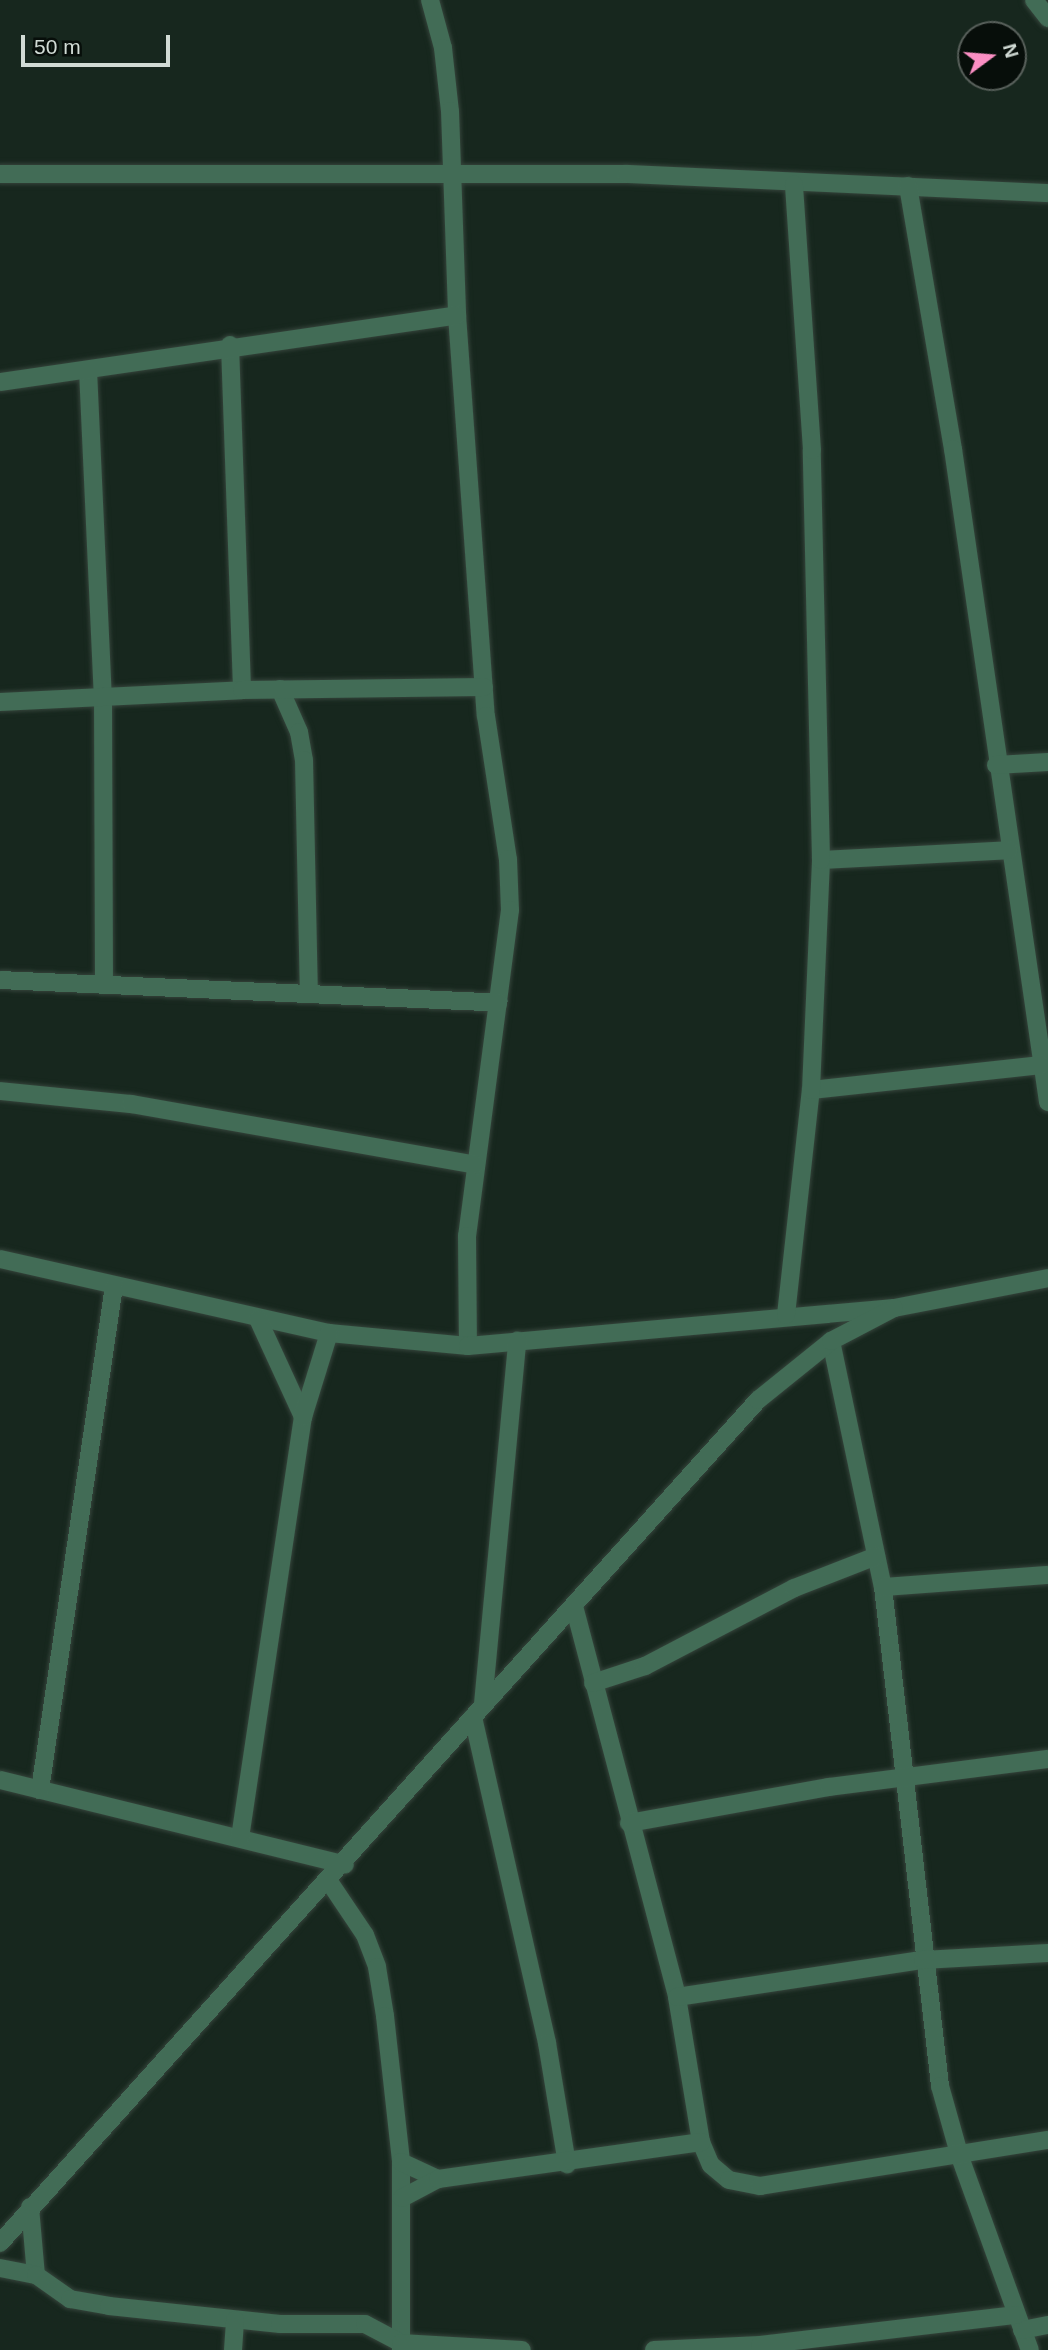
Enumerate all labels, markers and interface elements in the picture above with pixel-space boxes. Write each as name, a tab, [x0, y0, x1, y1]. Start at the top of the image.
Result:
scale bar	[24, 21, 173, 65]
north arrow	[957, 21, 1027, 91]
text: 50 m	[34, 35, 81, 58]
text: N	[999, 41, 1023, 60]

